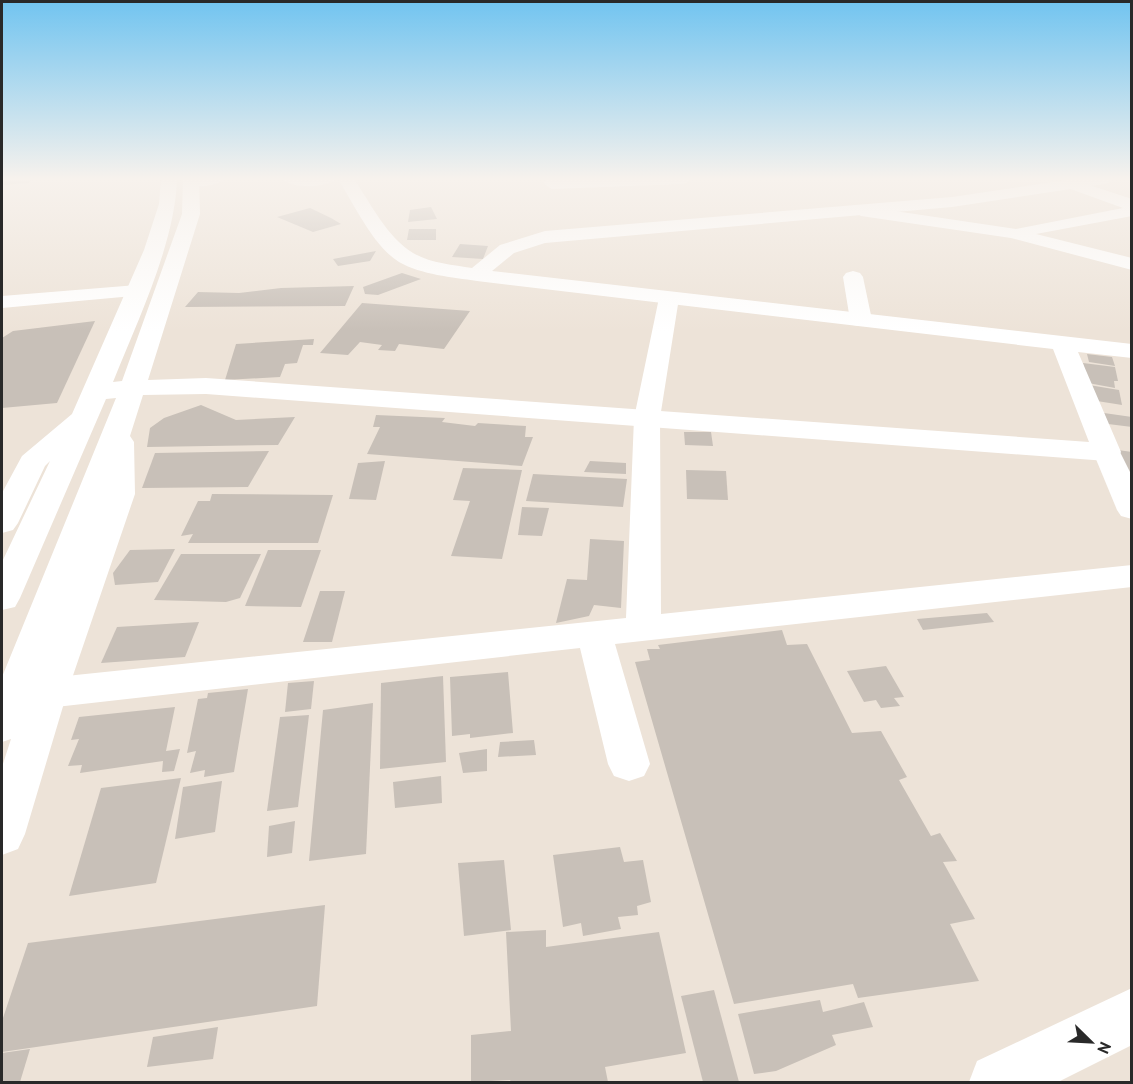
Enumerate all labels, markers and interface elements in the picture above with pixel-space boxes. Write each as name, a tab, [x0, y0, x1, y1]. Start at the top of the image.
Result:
north arrow	[1061, 1012, 1121, 1072]
text: N	[1093, 1039, 1116, 1057]

